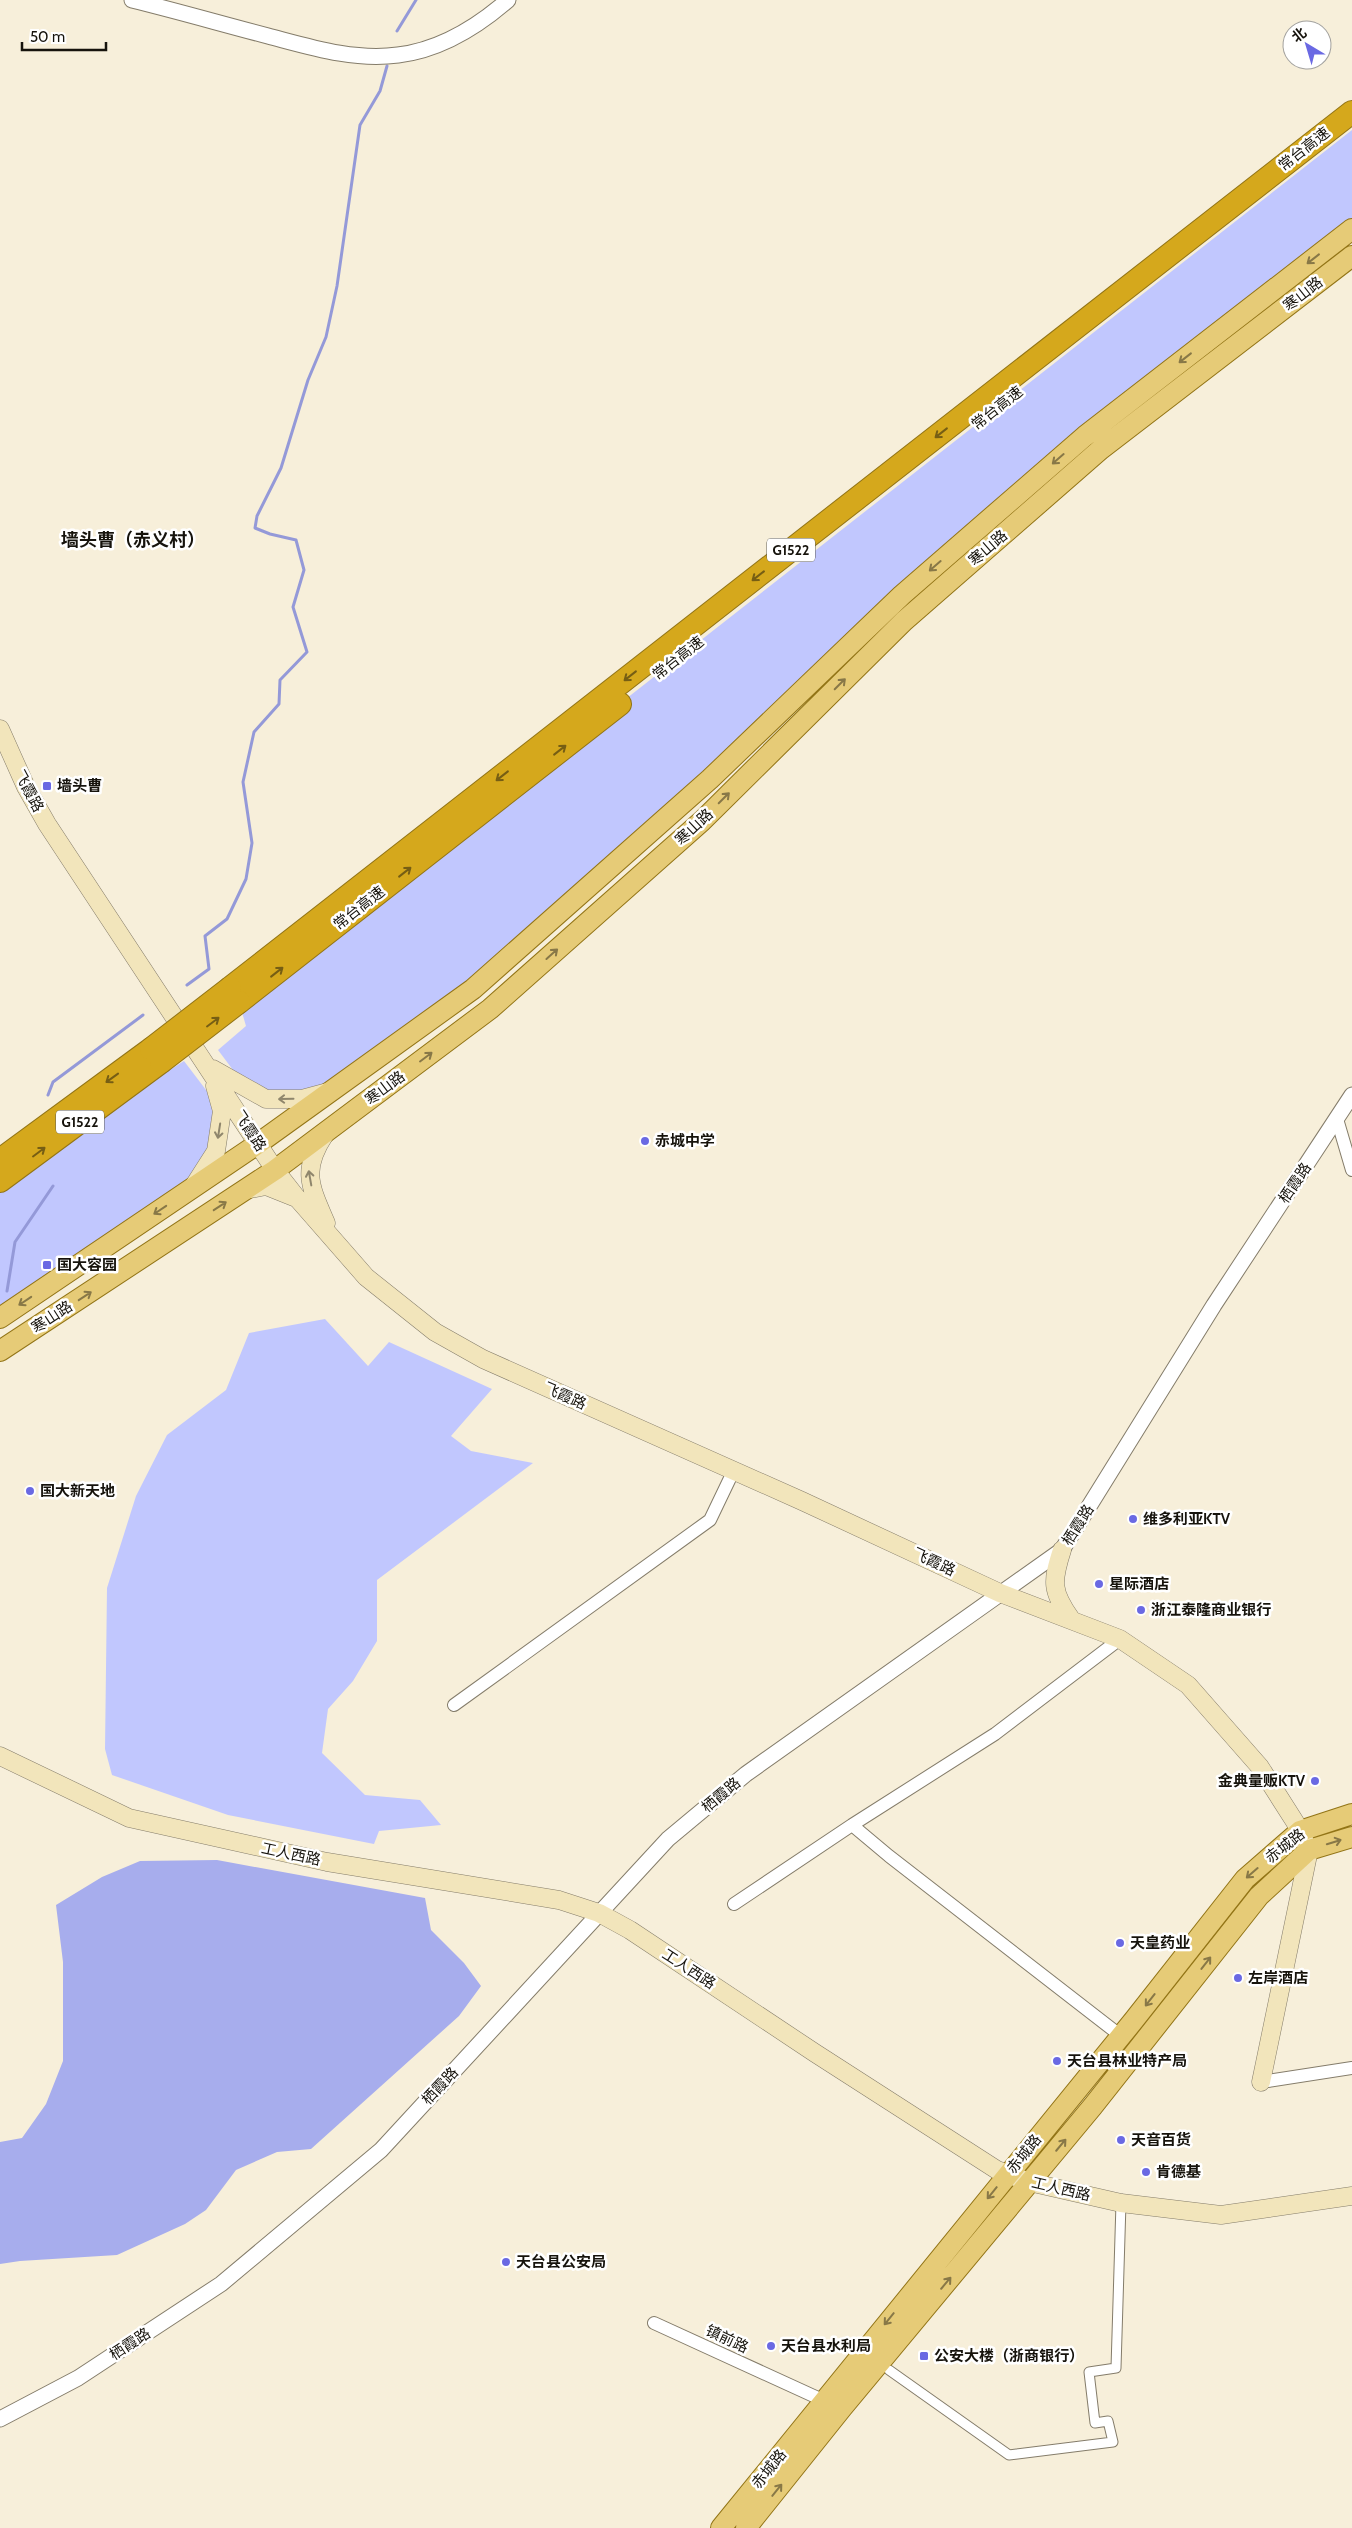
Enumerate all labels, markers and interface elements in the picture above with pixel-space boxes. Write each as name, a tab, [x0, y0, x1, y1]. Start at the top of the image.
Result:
scale bar	[22, 20, 106, 52]
north arrow	[1282, 20, 1332, 70]
text: 北	[1288, 23, 1310, 46]
text: 50 m	[30, 28, 65, 46]
street label: 常台高速	[1275, 123, 1333, 175]
one-way arrow	[1307, 253, 1320, 264]
street label: 寒山路	[1280, 273, 1326, 315]
one-way arrow	[1179, 353, 1192, 364]
street label: 常台高速	[968, 382, 1026, 434]
one-way arrow	[935, 427, 948, 438]
one-way arrow	[1051, 454, 1064, 465]
street label: 寒山路	[965, 526, 1011, 570]
district label: 墙头曹（赤义村）	[61, 529, 205, 551]
road number: G1522	[767, 538, 815, 562]
one-way arrow	[929, 560, 942, 572]
one-way arrow	[752, 570, 765, 581]
street label: 常台高速	[649, 632, 707, 684]
one-way arrow	[624, 670, 637, 681]
one-way arrow	[834, 678, 846, 690]
one-way arrow	[554, 745, 567, 756]
street label: 飞霞路	[10, 767, 48, 815]
one-way arrow	[495, 771, 509, 781]
place label: 墙头曹	[57, 777, 102, 795]
marker: 墙头曹	[41, 780, 53, 792]
one-way arrow	[718, 792, 731, 804]
street label: 寒山路	[671, 805, 717, 849]
one-way arrow	[398, 867, 412, 877]
street label: 常台高速	[330, 882, 388, 934]
one-way arrow	[545, 948, 558, 960]
one-way arrow	[270, 967, 283, 978]
one-way arrow	[206, 1017, 220, 1027]
one-way arrow	[419, 1051, 432, 1062]
street label: 寒山路	[362, 1067, 408, 1109]
one-way arrow	[105, 1073, 119, 1083]
one-way arrow	[278, 1094, 294, 1104]
street label: 飞霞路	[230, 1107, 270, 1155]
road number: G1522	[56, 1110, 104, 1134]
one-way arrow	[214, 1122, 224, 1138]
place label: 赤城中学	[655, 1132, 715, 1150]
marker: 赤城中学	[639, 1135, 651, 1147]
one-way arrow	[32, 1147, 46, 1157]
street label: 栖霞路	[1275, 1159, 1315, 1207]
one-way arrow	[305, 1170, 315, 1186]
one-way arrow	[213, 1201, 227, 1211]
one-way arrow	[153, 1205, 167, 1215]
place label: 国大容园	[57, 1256, 117, 1274]
marker: 国大容园	[41, 1259, 53, 1271]
one-way arrow	[77, 1291, 91, 1301]
one-way arrow	[19, 1296, 33, 1306]
street label: 寒山路	[28, 1297, 76, 1337]
street label: 飞霞路	[541, 1379, 589, 1413]
place label: 国大新天地	[40, 1482, 115, 1500]
marker: 国大新天地	[24, 1485, 36, 1497]
street label: 栖霞路	[1058, 1501, 1098, 1549]
place label: 维多利亚KTV	[1143, 1510, 1231, 1528]
marker: 维多利亚KTV	[1127, 1513, 1139, 1525]
street label: 飞霞路	[910, 1544, 958, 1580]
place label: 星际酒店	[1109, 1575, 1169, 1593]
marker: 星际酒店	[1093, 1578, 1105, 1590]
place label: 浙江泰隆商业银行	[1151, 1601, 1271, 1619]
marker: 浙江泰隆商业银行	[1135, 1604, 1147, 1616]
place label: 金典量贩KTV	[1218, 1772, 1306, 1790]
street label: 栖霞路	[698, 1774, 744, 1816]
marker: 金典量贩KTV	[1309, 1775, 1321, 1787]
street label: 赤城路	[1262, 1825, 1308, 1867]
one-way arrow	[1326, 1837, 1342, 1847]
street label: 工人西路	[260, 1839, 322, 1869]
one-way arrow	[1245, 1867, 1258, 1879]
place label: 天皇药业	[1130, 1934, 1190, 1952]
marker: 天皇药业	[1114, 1937, 1126, 1949]
street label: 工人西路	[659, 1945, 719, 1993]
one-way arrow	[1201, 1956, 1211, 1970]
place label: 左岸酒店	[1248, 1969, 1308, 1987]
marker: 左岸酒店	[1232, 1972, 1244, 1984]
one-way arrow	[1144, 1993, 1155, 2006]
place label: 天台县林业特产局	[1067, 2052, 1187, 2070]
marker: 天台县林业特产局	[1051, 2055, 1063, 2067]
street label: 栖霞路	[418, 2063, 462, 2109]
street label: 赤城路	[1003, 2131, 1045, 2177]
place label: 天音百货	[1131, 2131, 1191, 2149]
marker: 天音百货	[1115, 2134, 1127, 2146]
one-way arrow	[1055, 2138, 1066, 2151]
place label: 肯德基	[1156, 2163, 1201, 2181]
marker: 肯德基	[1140, 2166, 1152, 2178]
street label: 工人西路	[1030, 2173, 1092, 2205]
one-way arrow	[986, 2186, 997, 2199]
place label: 天台县公安局	[516, 2253, 606, 2271]
marker: 天台县公安局	[500, 2256, 512, 2268]
one-way arrow	[940, 2276, 951, 2289]
one-way arrow	[884, 2312, 895, 2325]
street label: 镇前路	[703, 2321, 751, 2357]
street label: 栖霞路	[106, 2324, 154, 2364]
place label: 天台县水利局	[781, 2337, 871, 2355]
marker: 天台县水利局	[765, 2340, 777, 2352]
place label: 公安大楼（浙商银行）	[934, 2347, 1084, 2365]
marker: 公安大楼（浙商银行）	[918, 2350, 930, 2362]
street label: 赤城路	[748, 2446, 790, 2492]
one-way arrow	[771, 2484, 782, 2497]

